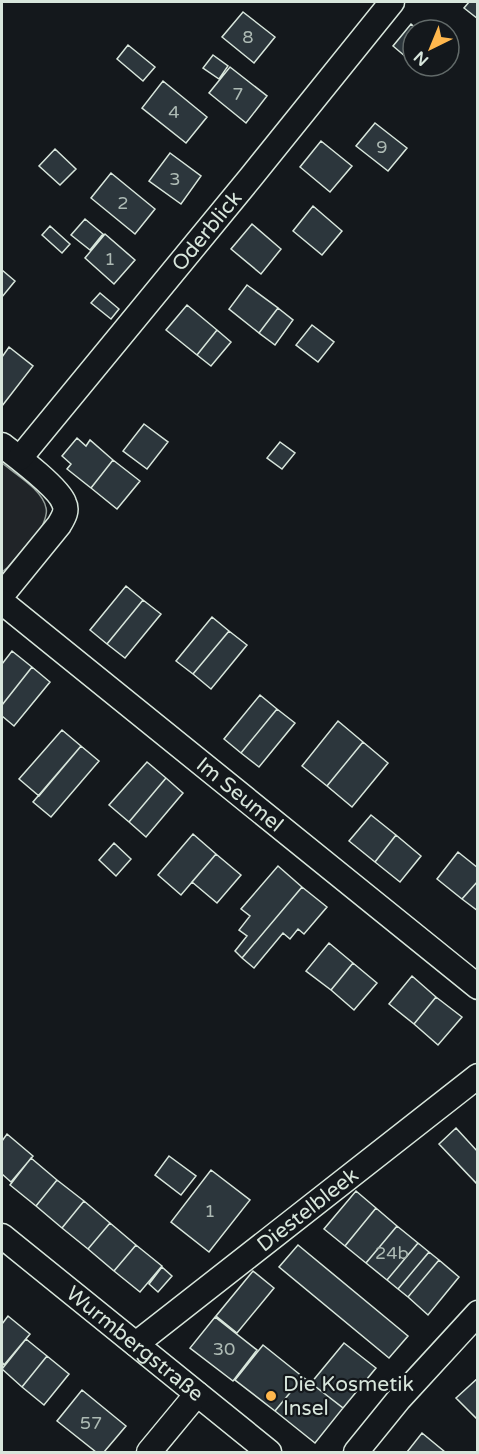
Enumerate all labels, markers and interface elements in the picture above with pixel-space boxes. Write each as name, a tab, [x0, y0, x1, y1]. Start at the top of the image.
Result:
north arrow	[401, 18, 461, 78]
house number: 8	[242, 26, 254, 48]
text: N	[410, 47, 433, 70]
house number: 7	[232, 83, 244, 105]
house number: 4	[168, 101, 180, 123]
house number: 9	[376, 136, 388, 158]
house number: 3	[169, 168, 181, 190]
street label: Oderblick	[167, 186, 247, 276]
house number: 2	[117, 192, 129, 214]
house number: 1	[104, 248, 116, 270]
street label: Im Seumel	[191, 752, 288, 837]
street label: Diestelbleek	[252, 1163, 363, 1257]
house number: 1	[204, 1200, 216, 1222]
house number: 24b	[375, 1242, 409, 1264]
street label: Wurmbergstraße	[61, 1281, 208, 1407]
house number: 30	[213, 1338, 235, 1360]
place label: Die Kosmetik Insel	[283, 1372, 414, 1421]
marker: Die Kosmetik Insel	[264, 1389, 278, 1403]
house number: 57	[80, 1412, 102, 1434]

